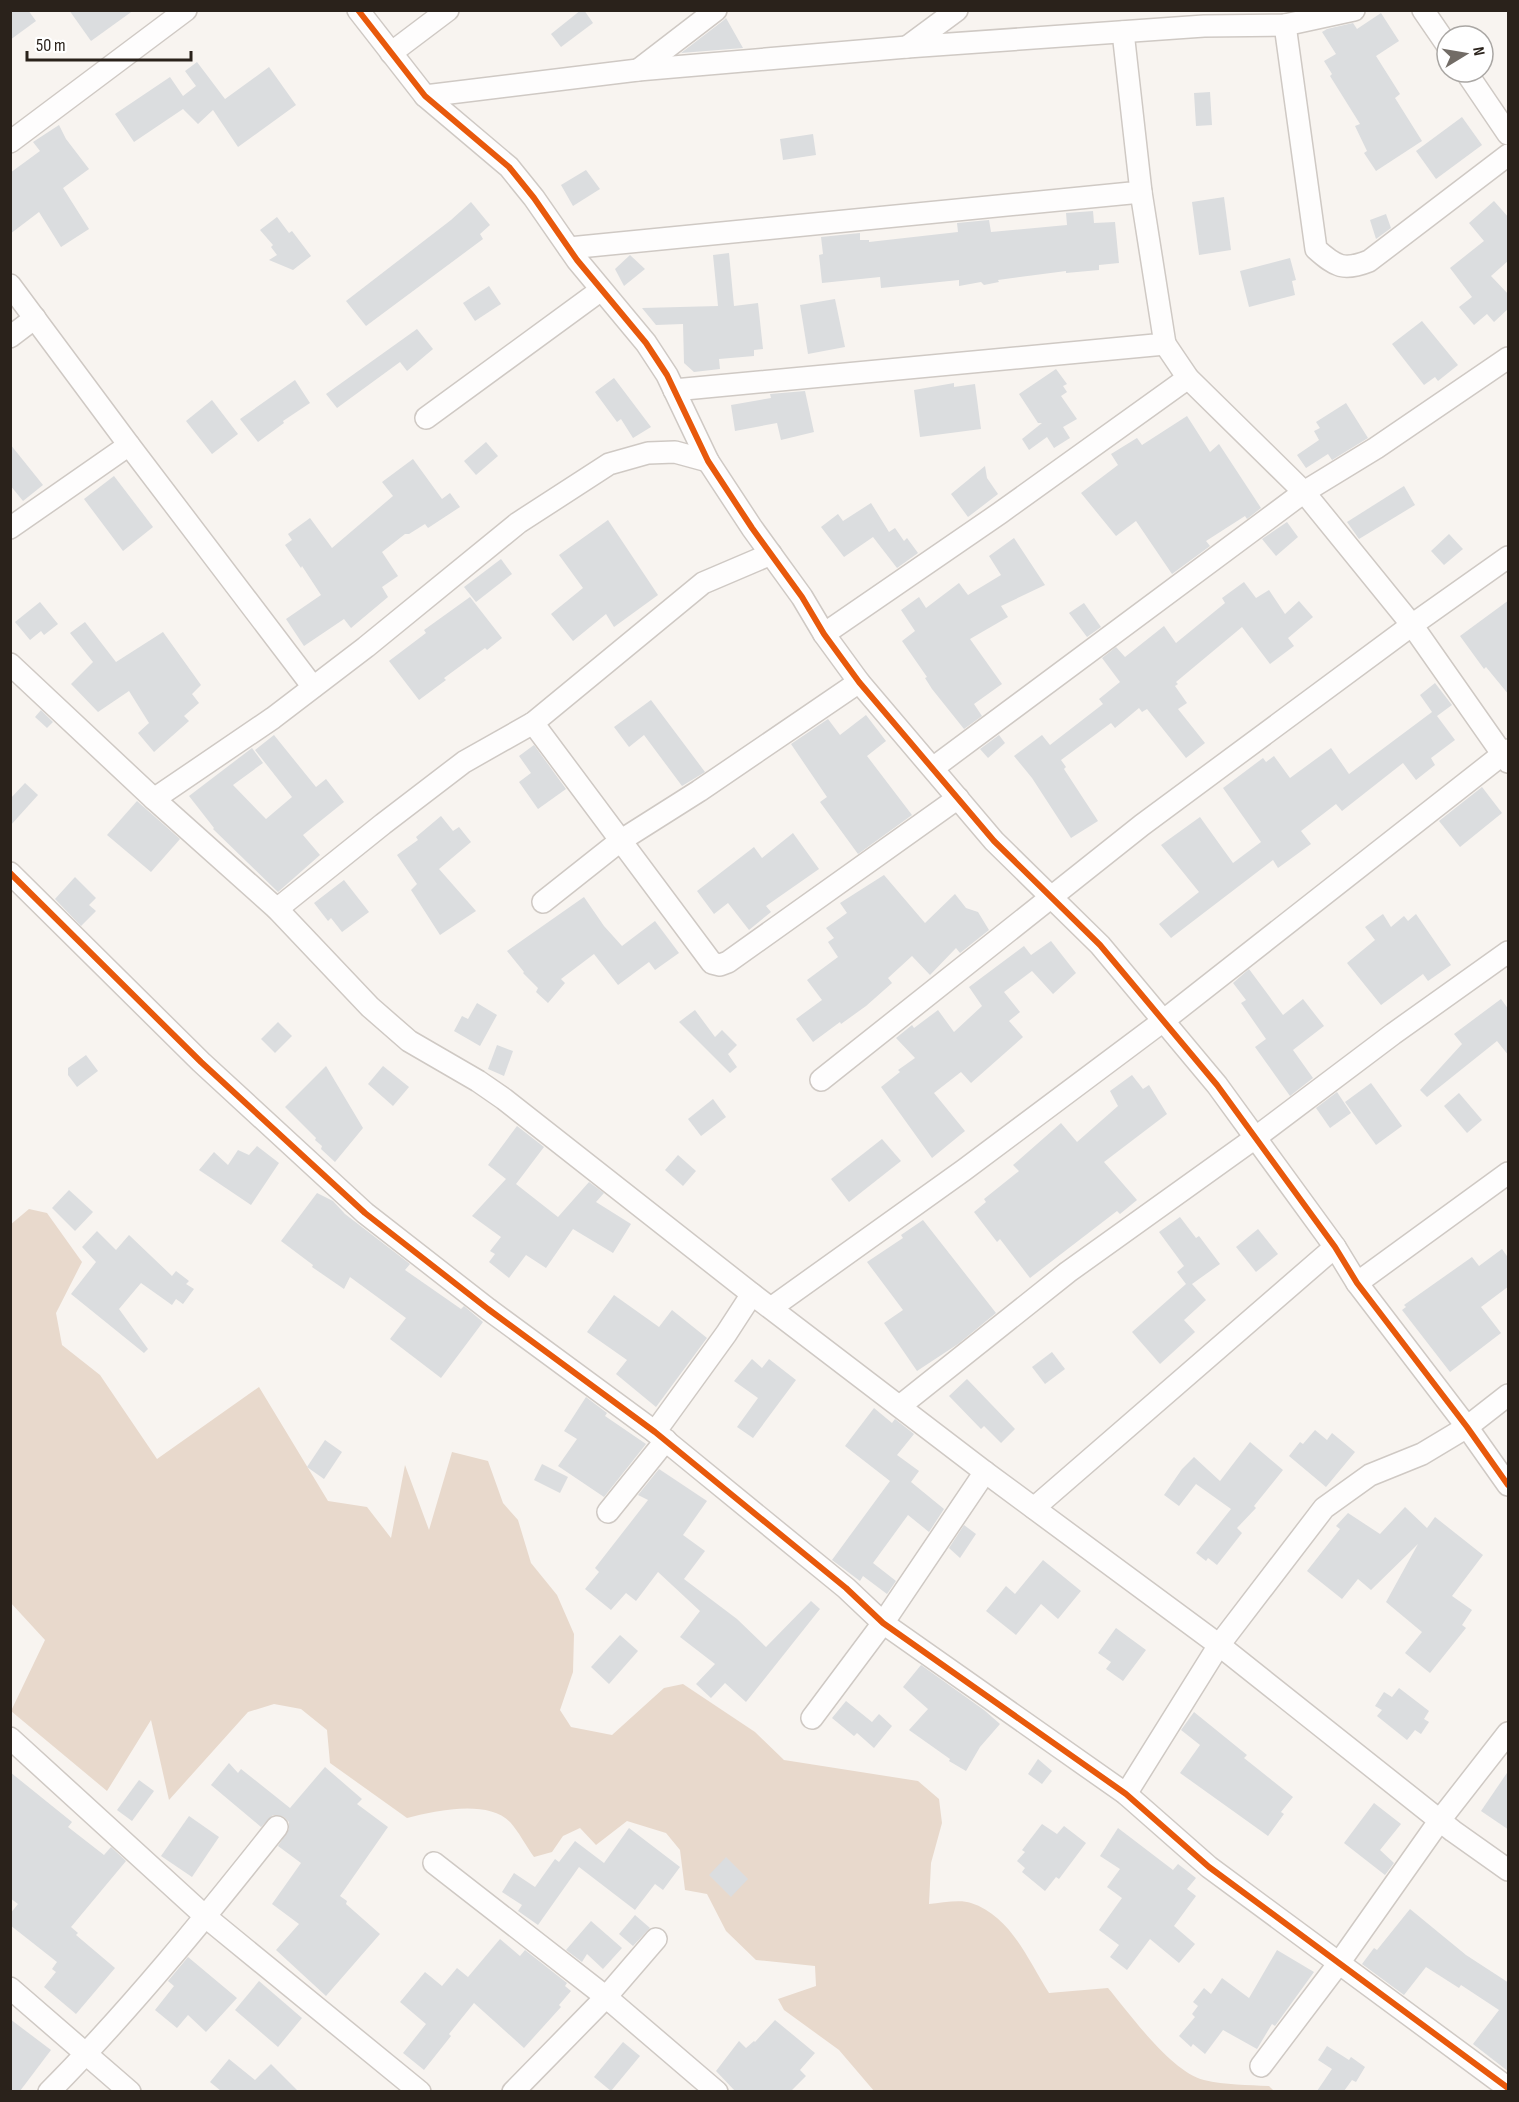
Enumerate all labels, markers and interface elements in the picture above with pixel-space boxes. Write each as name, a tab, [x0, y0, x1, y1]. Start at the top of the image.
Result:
scale bar	[27, 24, 190, 62]
north arrow	[1435, 24, 1495, 84]
text: 50 m	[36, 35, 66, 56]
text: N	[1468, 45, 1488, 57]

